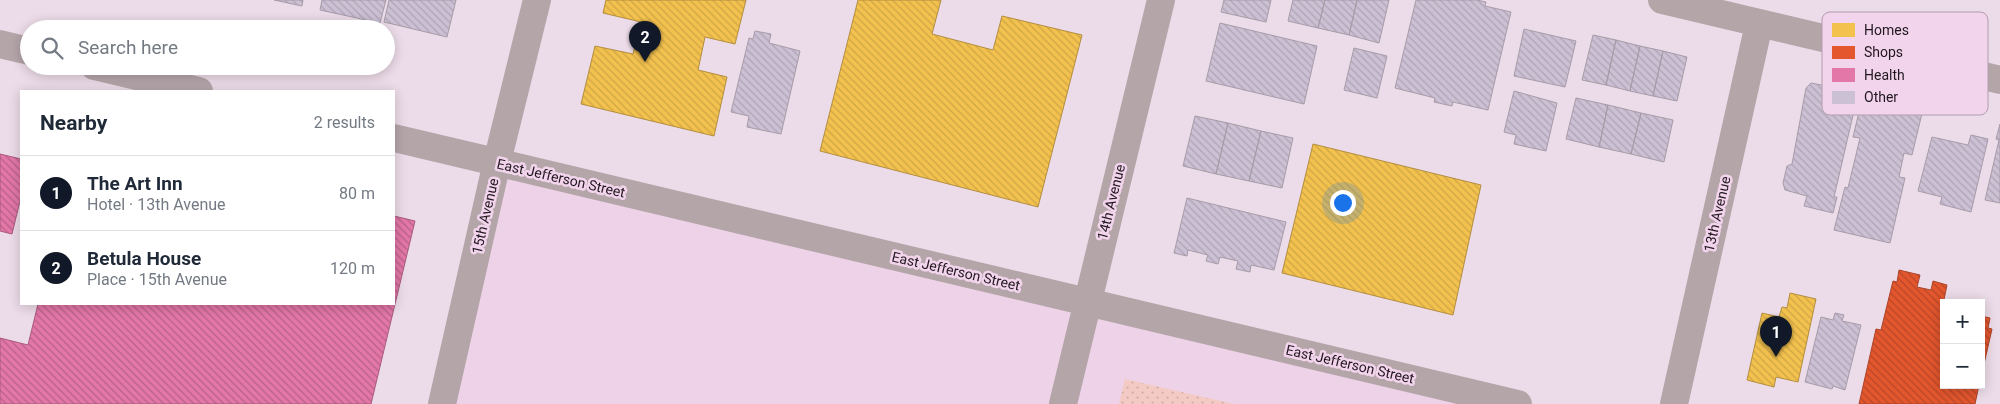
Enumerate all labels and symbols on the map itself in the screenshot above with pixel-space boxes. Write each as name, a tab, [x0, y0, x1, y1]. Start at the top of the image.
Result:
legend	[1822, 12, 1988, 115]
pin: 2	[629, 21, 661, 62]
text: Homes	[1864, 22, 1909, 38]
text: Shops	[1864, 44, 1903, 60]
text: Health	[1864, 67, 1905, 83]
text: Other	[1864, 89, 1898, 105]
street label: East Jefferson Street	[495, 155, 627, 201]
street label: 14th Avenue	[1094, 163, 1128, 241]
street label: 13th Avenue	[1701, 175, 1733, 253]
street label: 15th Avenue	[469, 177, 501, 255]
your location	[1330, 190, 1356, 216]
street label: East Jefferson Street	[890, 248, 1022, 294]
pin: 1	[1760, 316, 1792, 357]
street label: East Jefferson Street	[1284, 341, 1416, 387]

